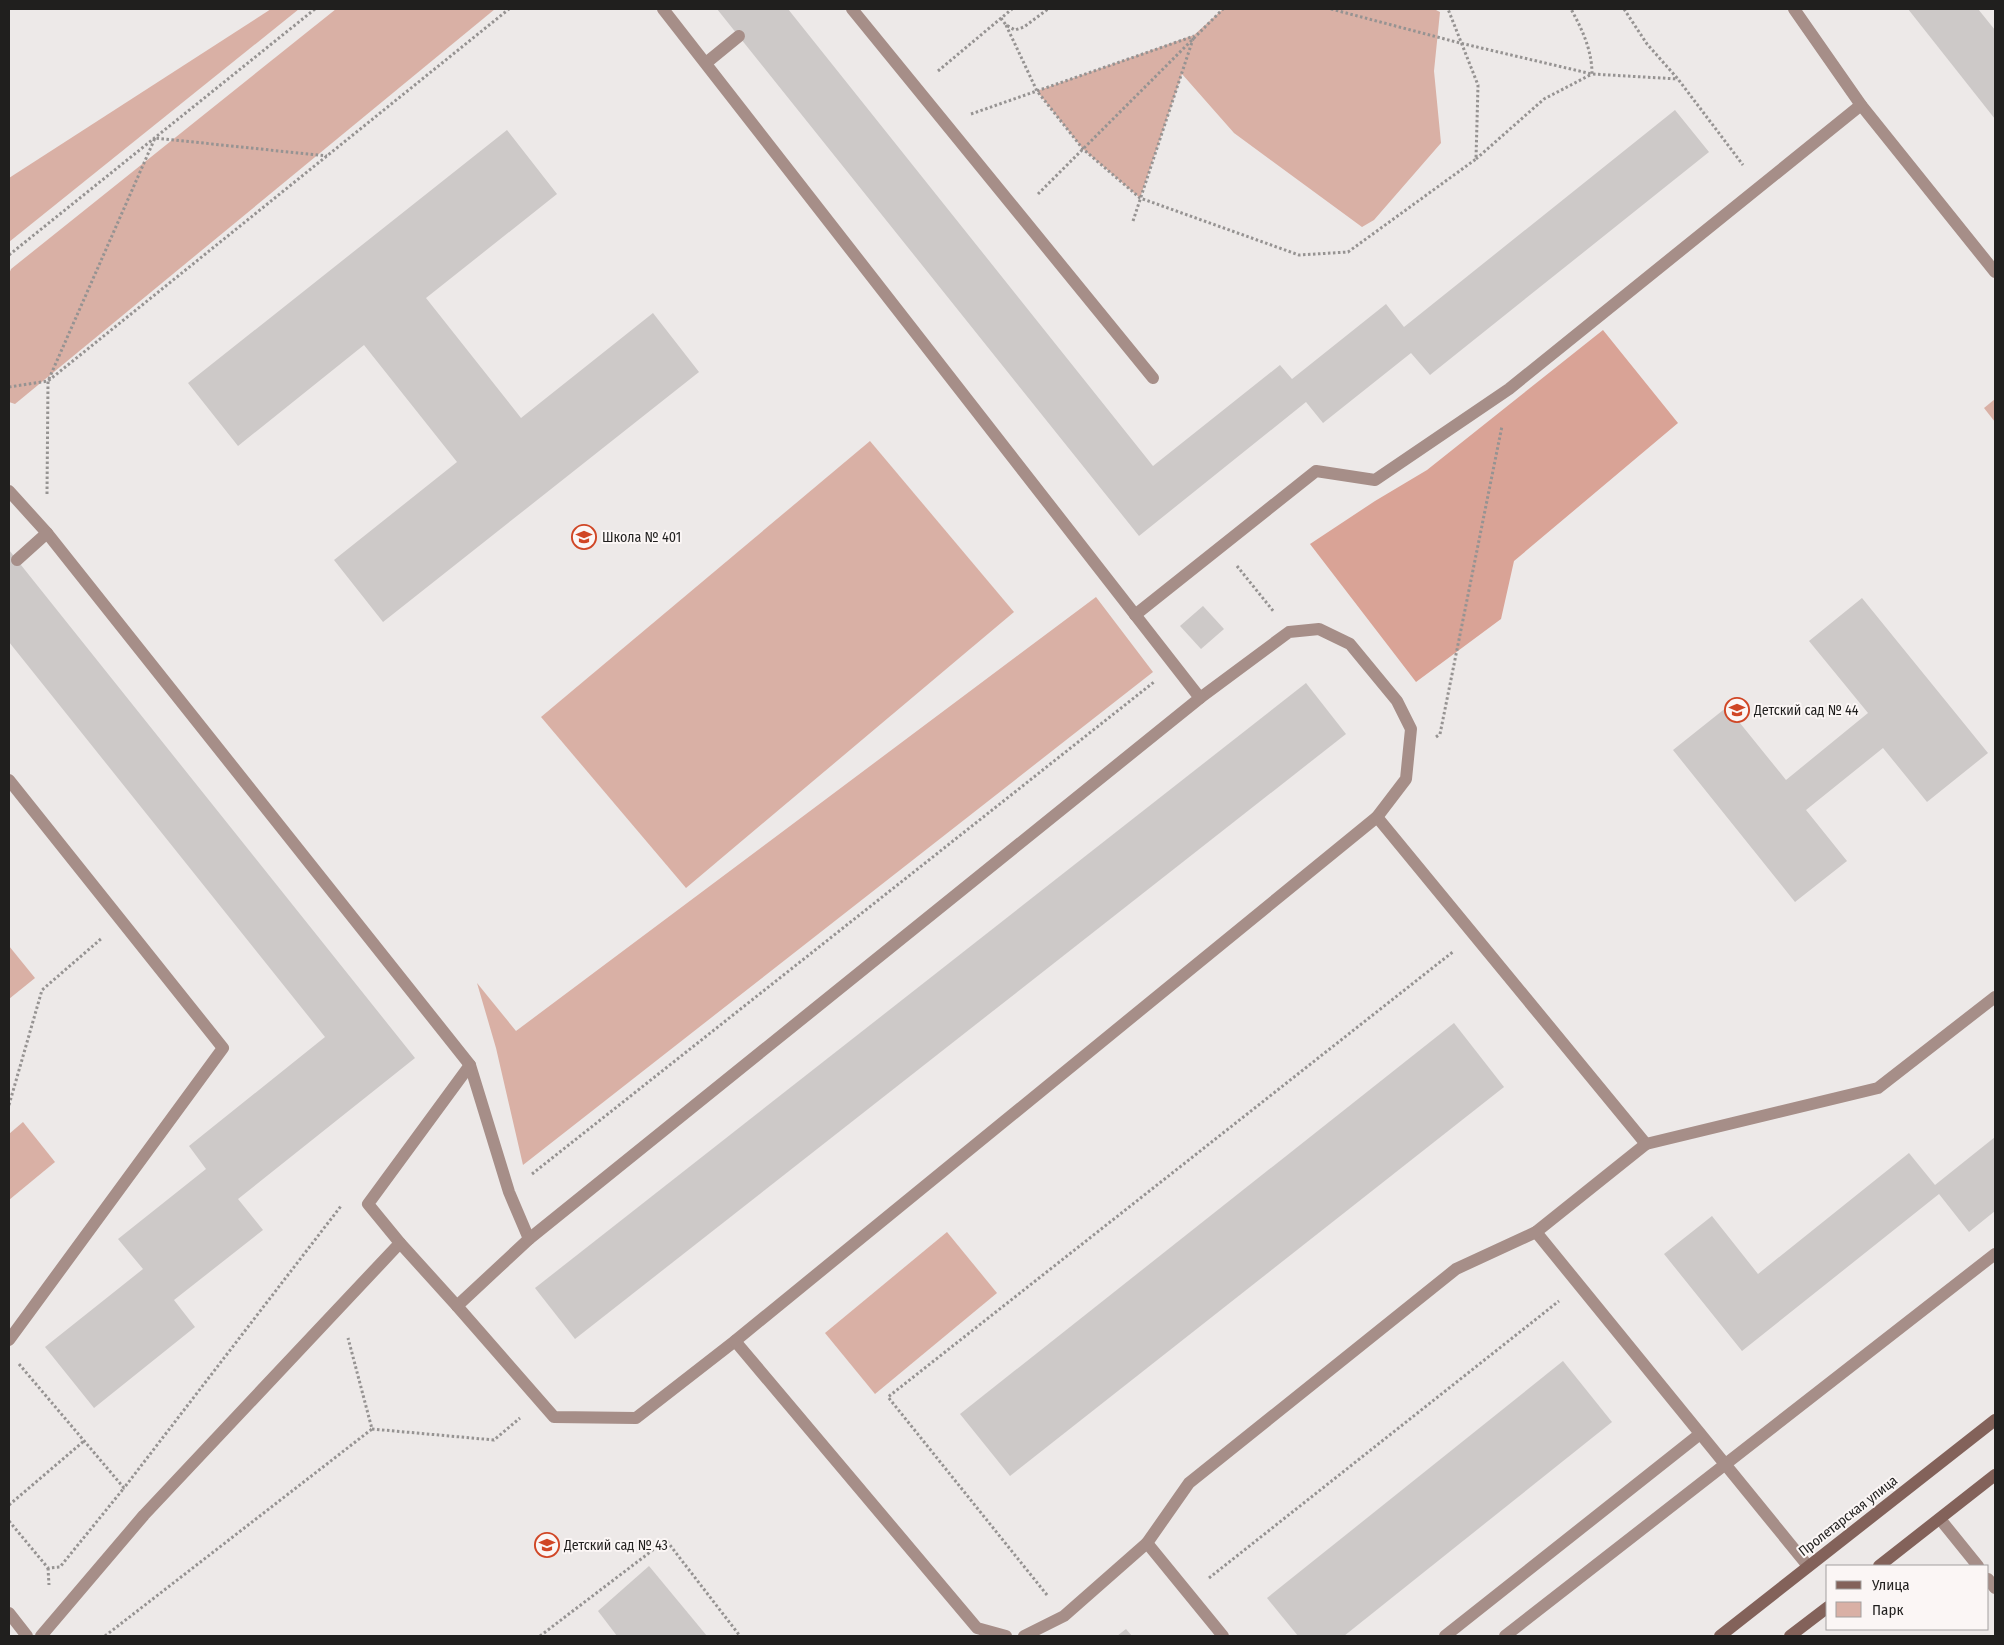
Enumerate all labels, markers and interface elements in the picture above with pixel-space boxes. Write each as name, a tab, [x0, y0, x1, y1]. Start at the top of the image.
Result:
school or university icon: Школа № 401	[571, 524, 597, 550]
place label: Школа № 401	[602, 529, 681, 546]
school or university icon: Детский сад № 44	[1724, 697, 1750, 723]
place label: Детский сад № 44	[1753, 702, 1859, 719]
street label: Пролетарская улица	[1795, 1472, 1901, 1560]
school or university icon: Детский сад № 43	[534, 1532, 560, 1558]
place label: Детский сад № 43	[563, 1537, 668, 1554]
legend	[1826, 1565, 1989, 1630]
text: Улица	[1871, 1576, 1910, 1594]
text: Парк	[1872, 1601, 1903, 1619]

